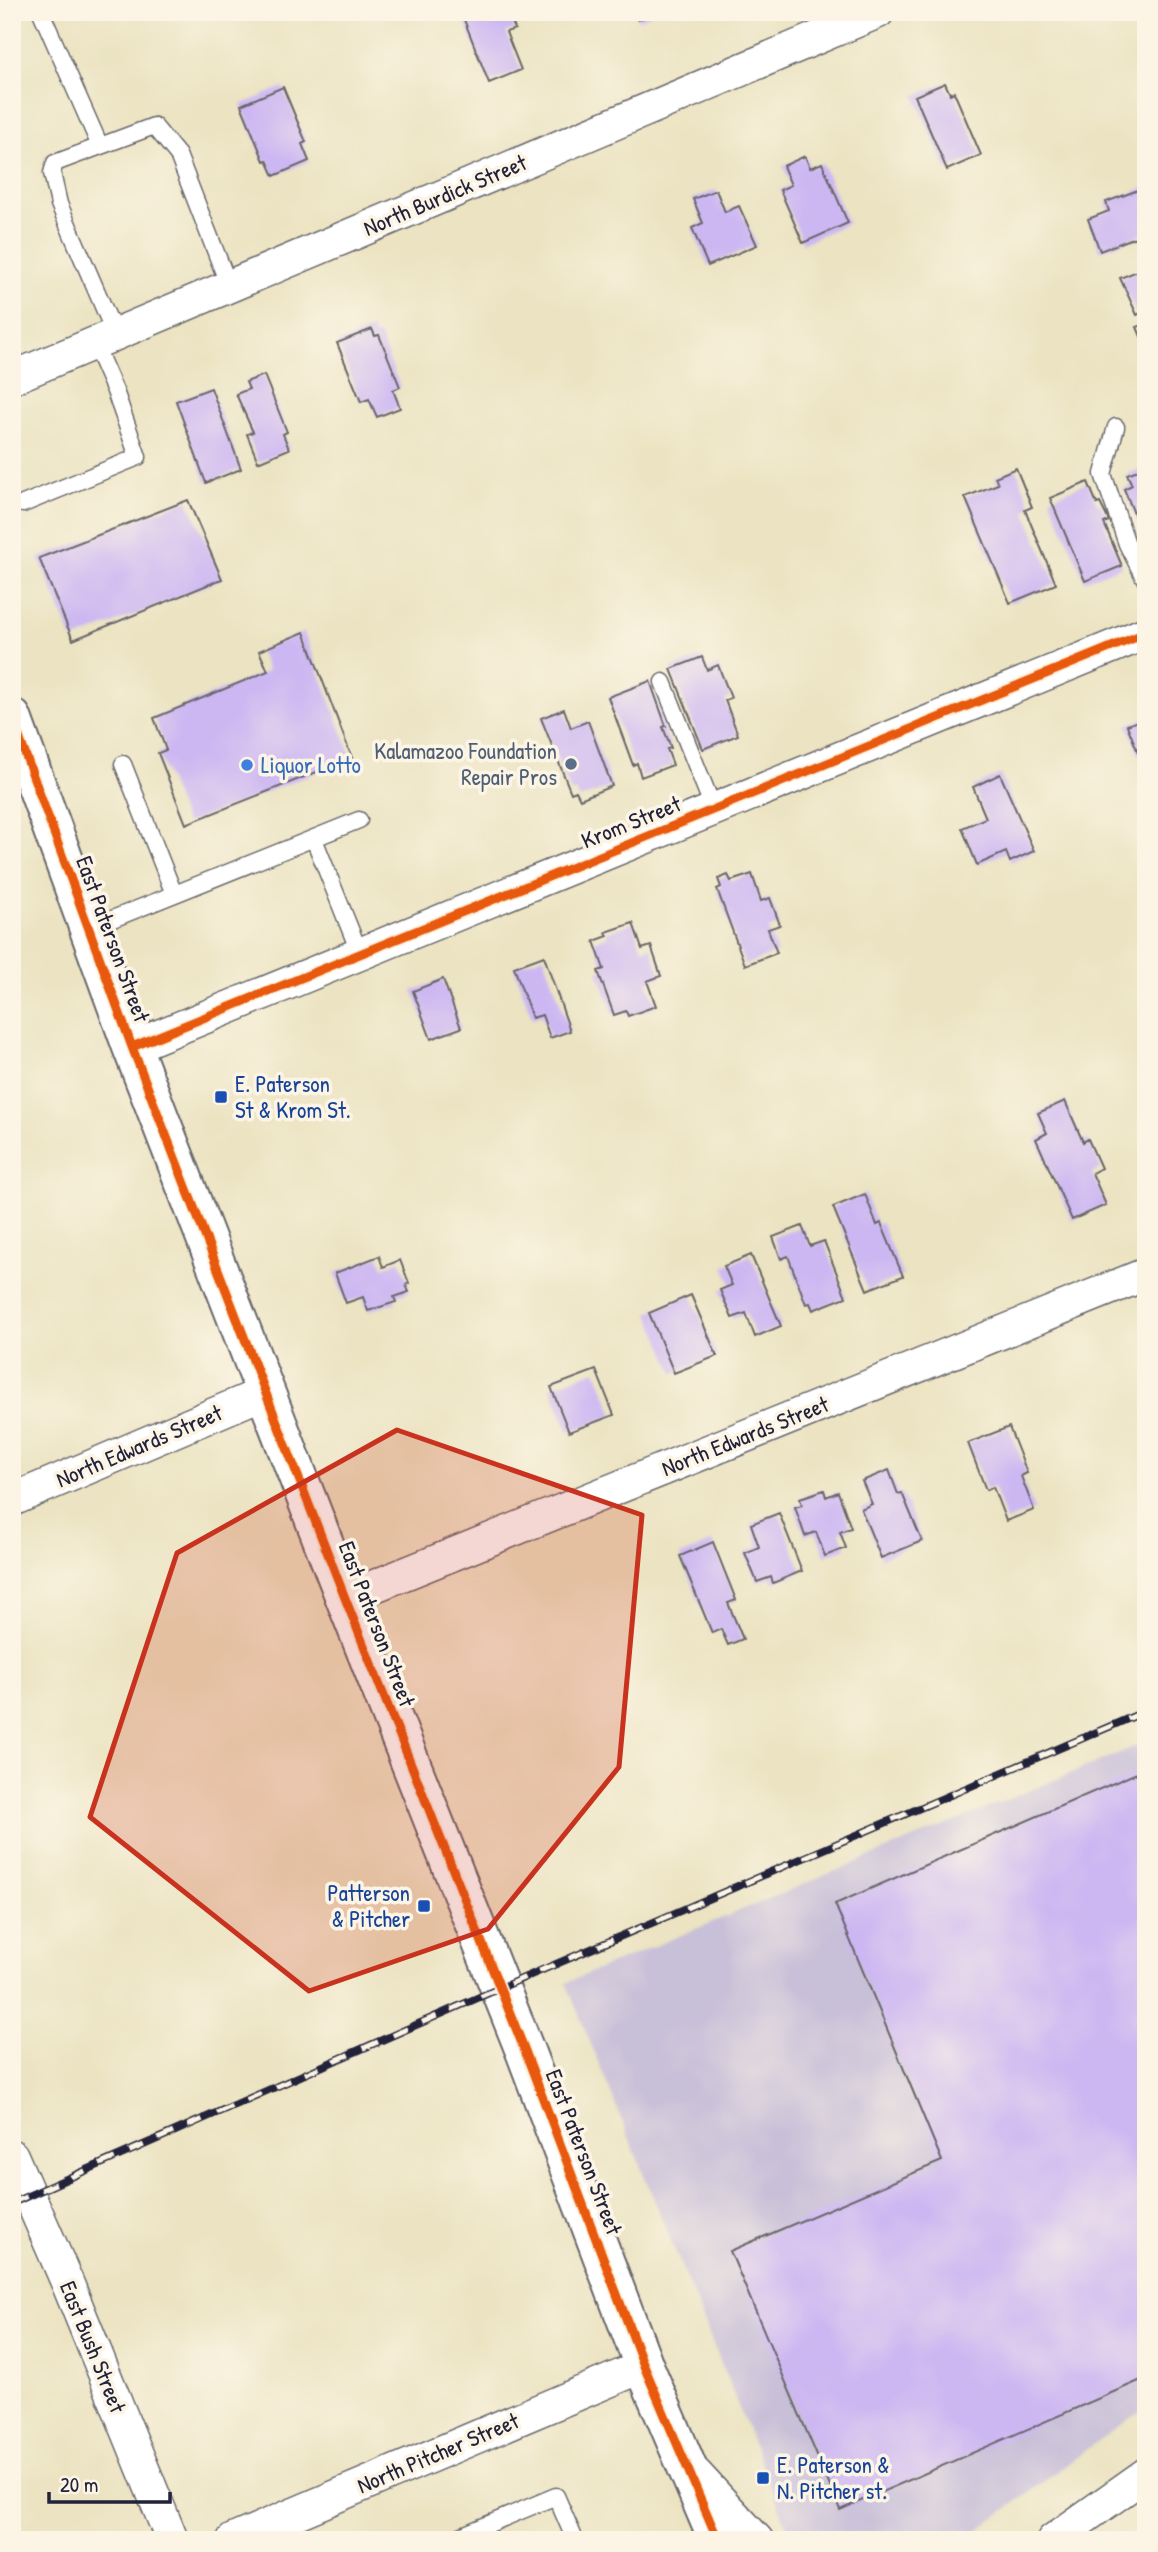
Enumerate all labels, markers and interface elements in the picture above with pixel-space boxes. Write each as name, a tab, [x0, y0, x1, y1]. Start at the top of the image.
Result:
street label: North Burdick Street	[358, 146, 532, 243]
place label: Kalamazoo Foundation Repair Pros	[374, 735, 557, 792]
place label: Liquor Lotto	[261, 749, 361, 780]
marker: Kalamazoo Foundation Repair Pros	[563, 756, 579, 772]
marker: Liquor Lotto	[239, 757, 255, 773]
street label: Krom Street	[576, 787, 686, 856]
street label: East Paterson Street	[69, 851, 158, 1027]
place label: E. Paterson St & Krom St.	[235, 1068, 351, 1125]
marker: E. Paterson St & Krom St.	[213, 1089, 229, 1105]
street label: North Edwards Street	[657, 1388, 834, 1483]
street label: North Edwards Street	[51, 1396, 228, 1494]
street label: East Paterson Street	[332, 1537, 424, 1712]
place label: Patterson & Pitcher	[328, 1877, 410, 1934]
marker: Patterson & Pitcher	[416, 1898, 432, 1914]
street label: East Paterson Street	[539, 2065, 631, 2240]
street label: East Bush Street	[53, 2276, 134, 2418]
street label: North Pitcher Street	[352, 2404, 524, 2501]
place label: E. Paterson & N. Pitcher st.	[777, 2449, 889, 2506]
scale bar	[49, 2461, 170, 2505]
text: 20 m	[60, 2470, 98, 2499]
marker: E. Paterson & N. Pitcher st.	[755, 2470, 771, 2486]

